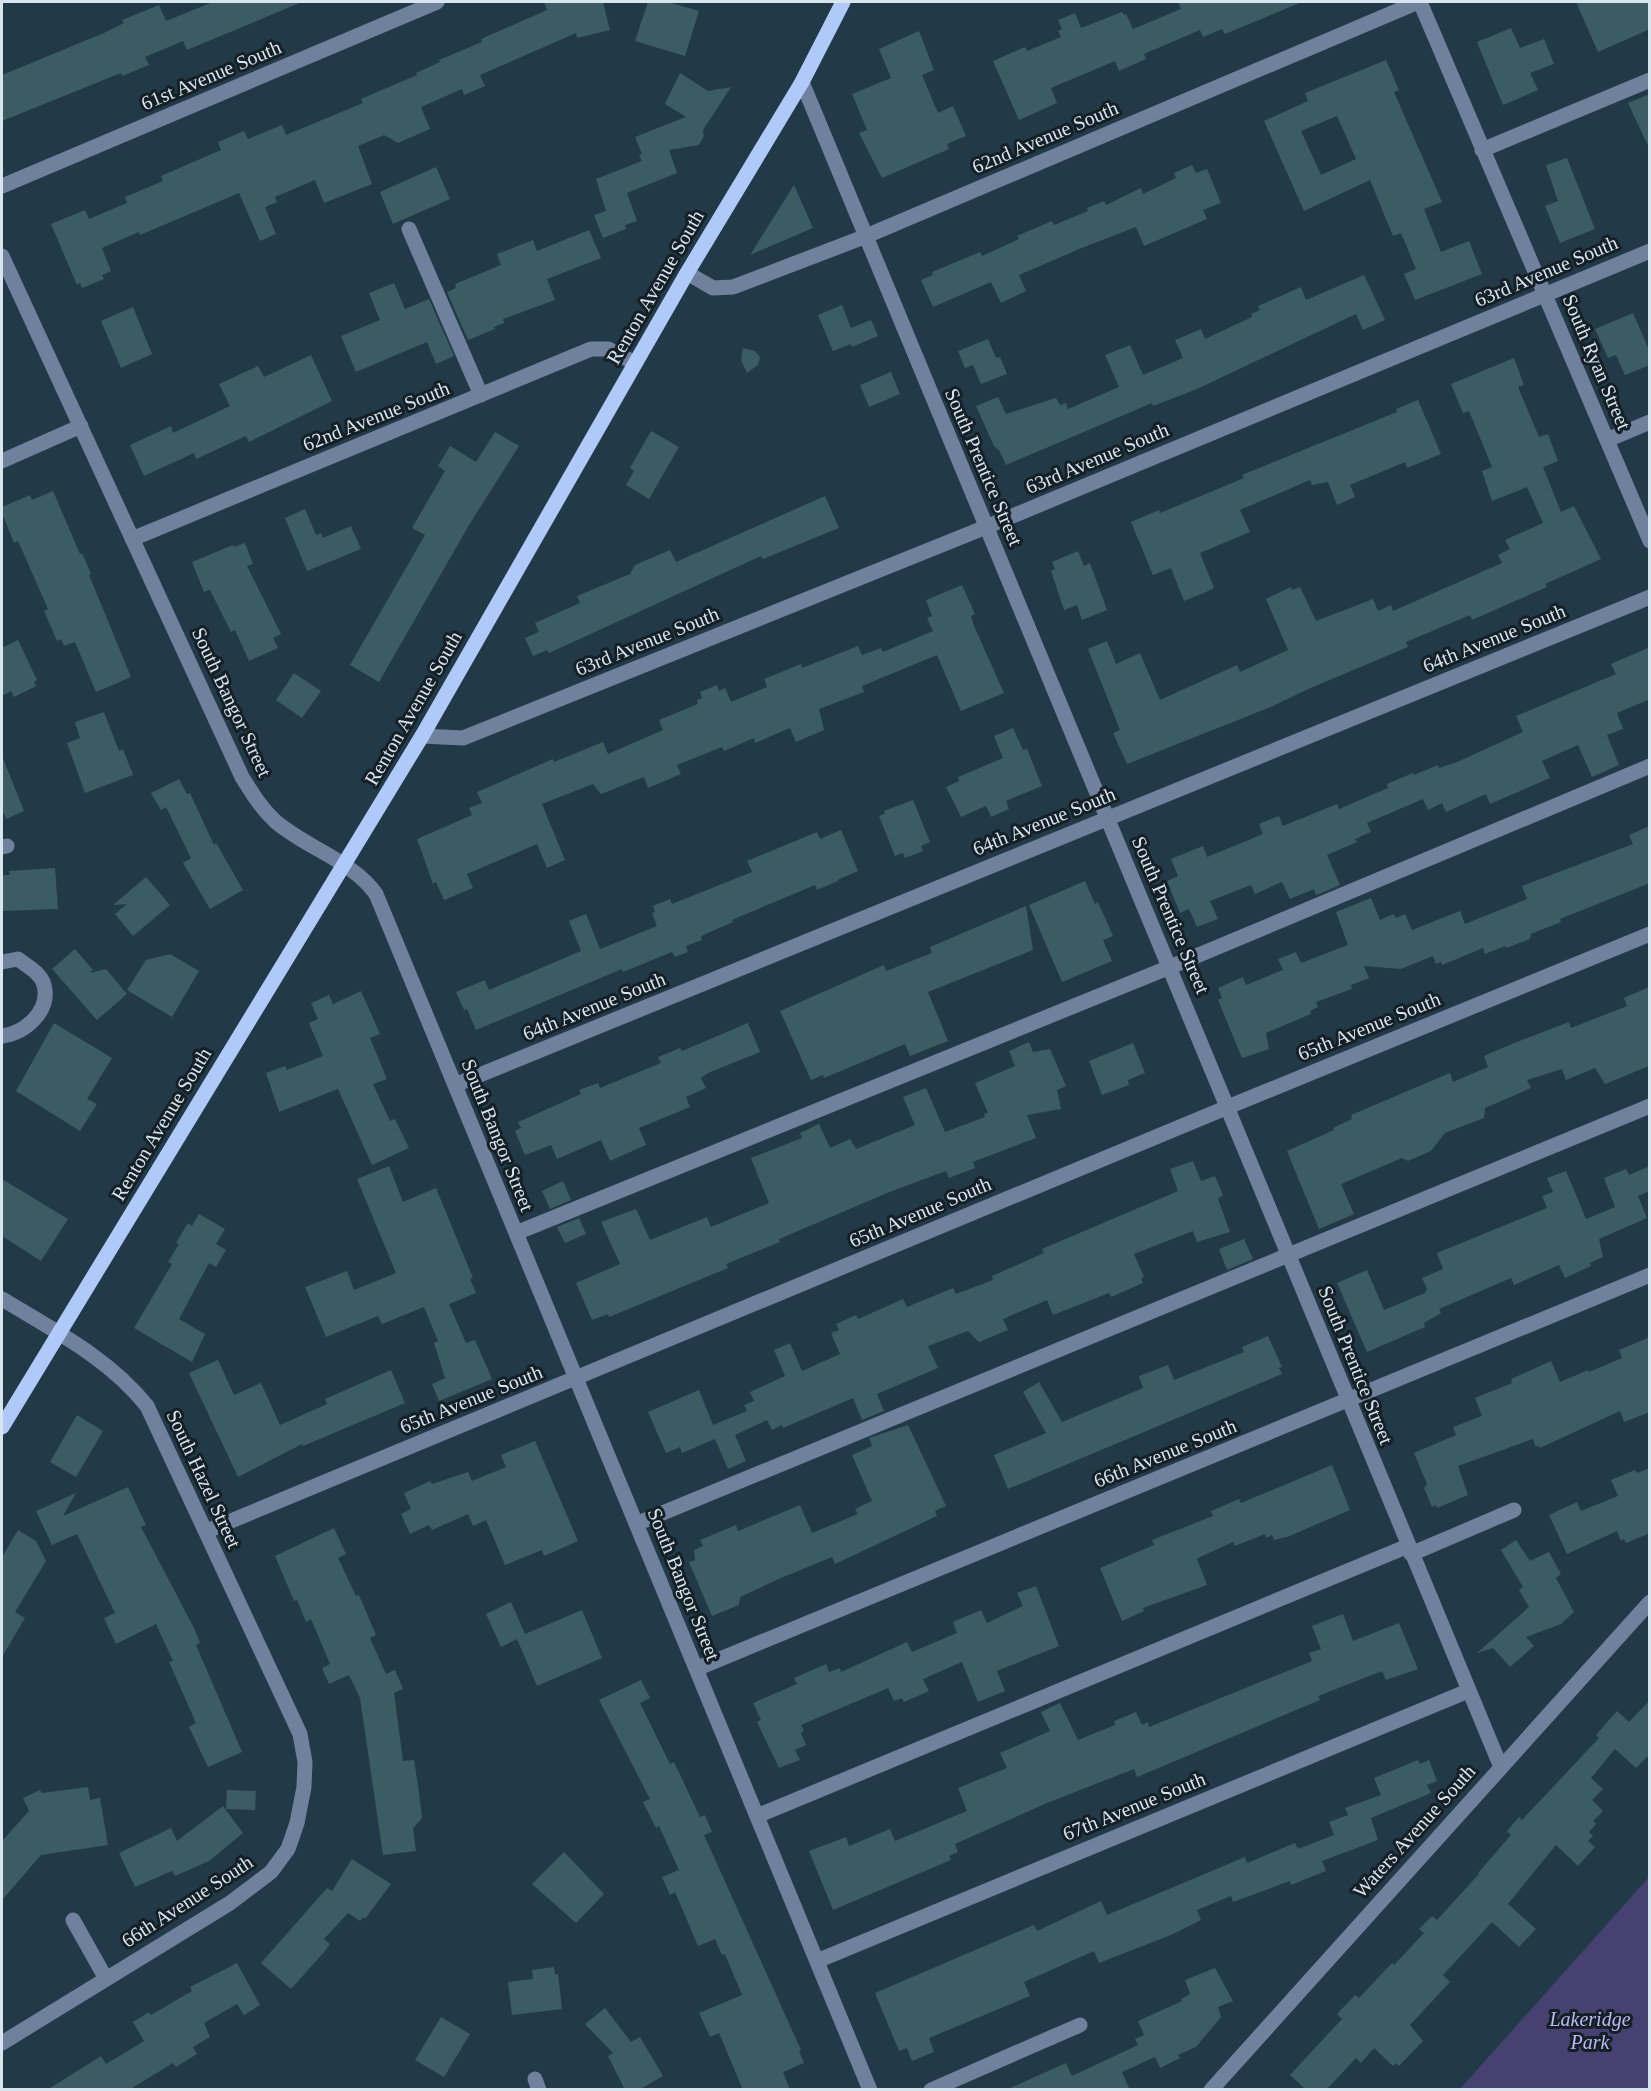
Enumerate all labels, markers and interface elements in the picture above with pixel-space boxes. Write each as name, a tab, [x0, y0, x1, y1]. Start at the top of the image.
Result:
street label: 61st Avenue South	[138, 36, 284, 114]
street label: 62nd Avenue South	[969, 96, 1121, 178]
street label: Renton Avenue South	[602, 206, 708, 368]
street label: 63rd Avenue South	[1471, 231, 1621, 311]
street label: South Ryan Street	[1558, 291, 1636, 434]
street label: 62nd Avenue South	[299, 377, 453, 455]
street label: South Prentice Street	[941, 385, 1027, 549]
street label: 63rd Avenue South	[1022, 418, 1172, 498]
street label: 64th Avenue South	[1419, 599, 1569, 677]
street label: 63rd Avenue South	[572, 602, 722, 680]
street label: South Bangor Street	[187, 624, 276, 781]
street label: Renton Avenue South	[360, 627, 466, 789]
street label: 64th Avenue South	[969, 782, 1119, 860]
street label: South Prentice Street	[1128, 833, 1214, 997]
street label: 64th Avenue South	[519, 967, 669, 1045]
street label: 65th Avenue South	[1294, 987, 1444, 1065]
street label: Renton Avenue South	[107, 1044, 215, 1204]
street label: South Bangor Street	[456, 1056, 539, 1215]
street label: 65th Avenue South	[846, 1172, 994, 1252]
street label: South Prentice Street	[1314, 1283, 1398, 1448]
street label: 65th Avenue South	[396, 1360, 546, 1438]
street label: South Hazel Street	[162, 1406, 246, 1552]
street label: 66th Avenue South	[1090, 1414, 1240, 1492]
street label: South Bangor Street	[642, 1505, 725, 1664]
street label: Waters Avenue South	[1349, 1760, 1479, 1902]
street label: 67th Avenue South	[1059, 1767, 1209, 1845]
street label: 66th Avenue South	[117, 1850, 257, 1952]
park label: Lakeridge Park	[1548, 2008, 1631, 2053]

